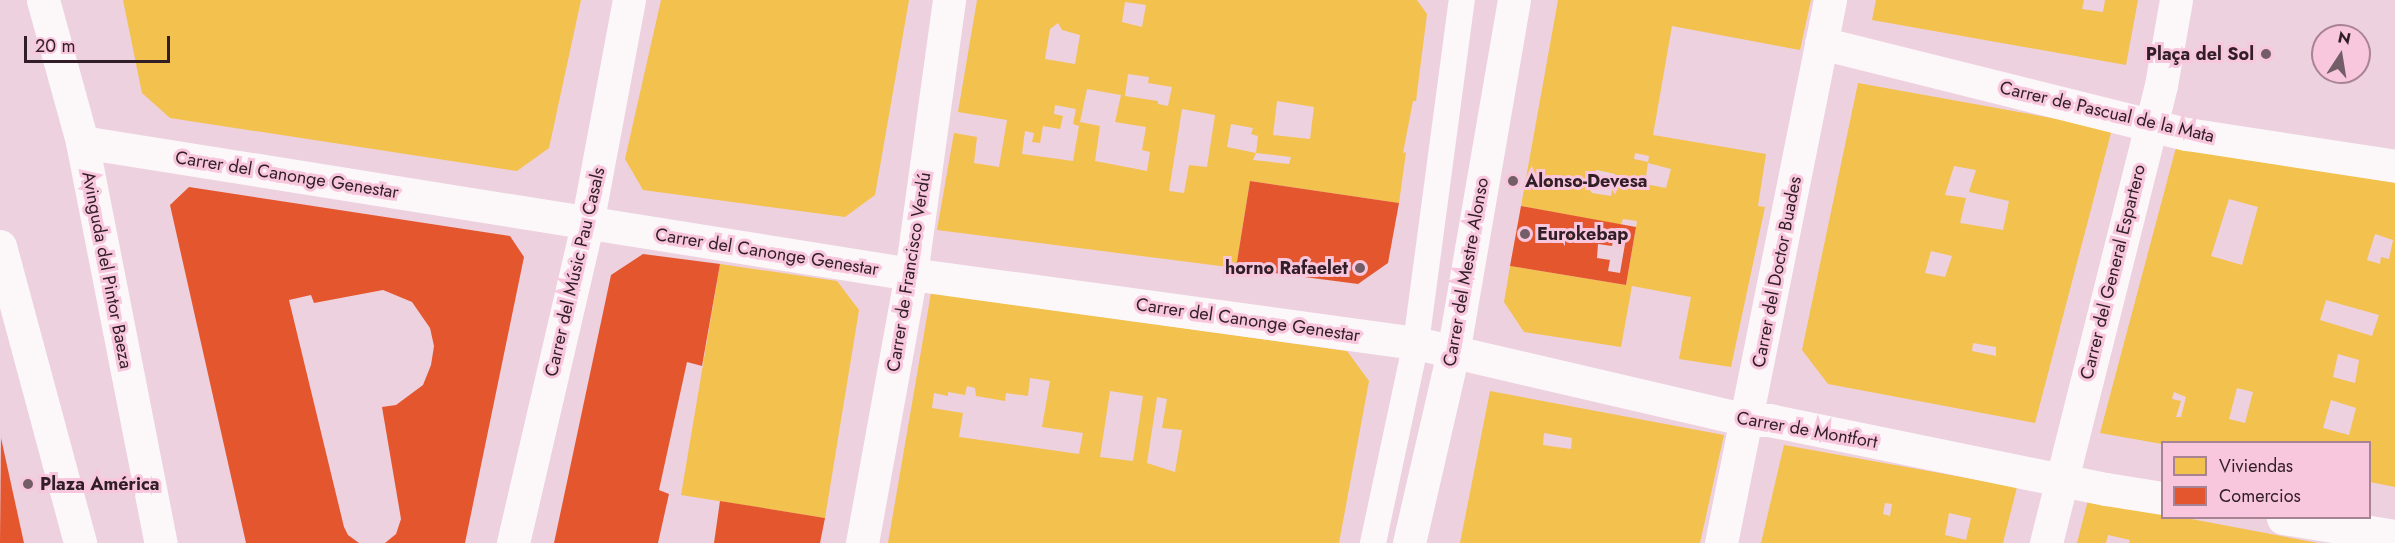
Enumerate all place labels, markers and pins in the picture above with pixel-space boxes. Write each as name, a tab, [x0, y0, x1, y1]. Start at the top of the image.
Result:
place label: Plaça del Sol	[2146, 43, 2254, 65]
marker: Plaça del Sol	[2259, 47, 2273, 61]
place label: Alonso-Devesa	[1525, 170, 1648, 192]
marker: Alonso-Devesa	[1506, 174, 1520, 188]
place label: Eurokebap	[1537, 223, 1628, 245]
marker: Eurokebap	[1518, 227, 1532, 241]
place label: horno Rafaelet	[1225, 257, 1348, 279]
marker: horno Rafaelet	[1353, 261, 1367, 275]
place label: Plaza América	[40, 473, 160, 495]
marker: Plaza América	[21, 477, 35, 491]

